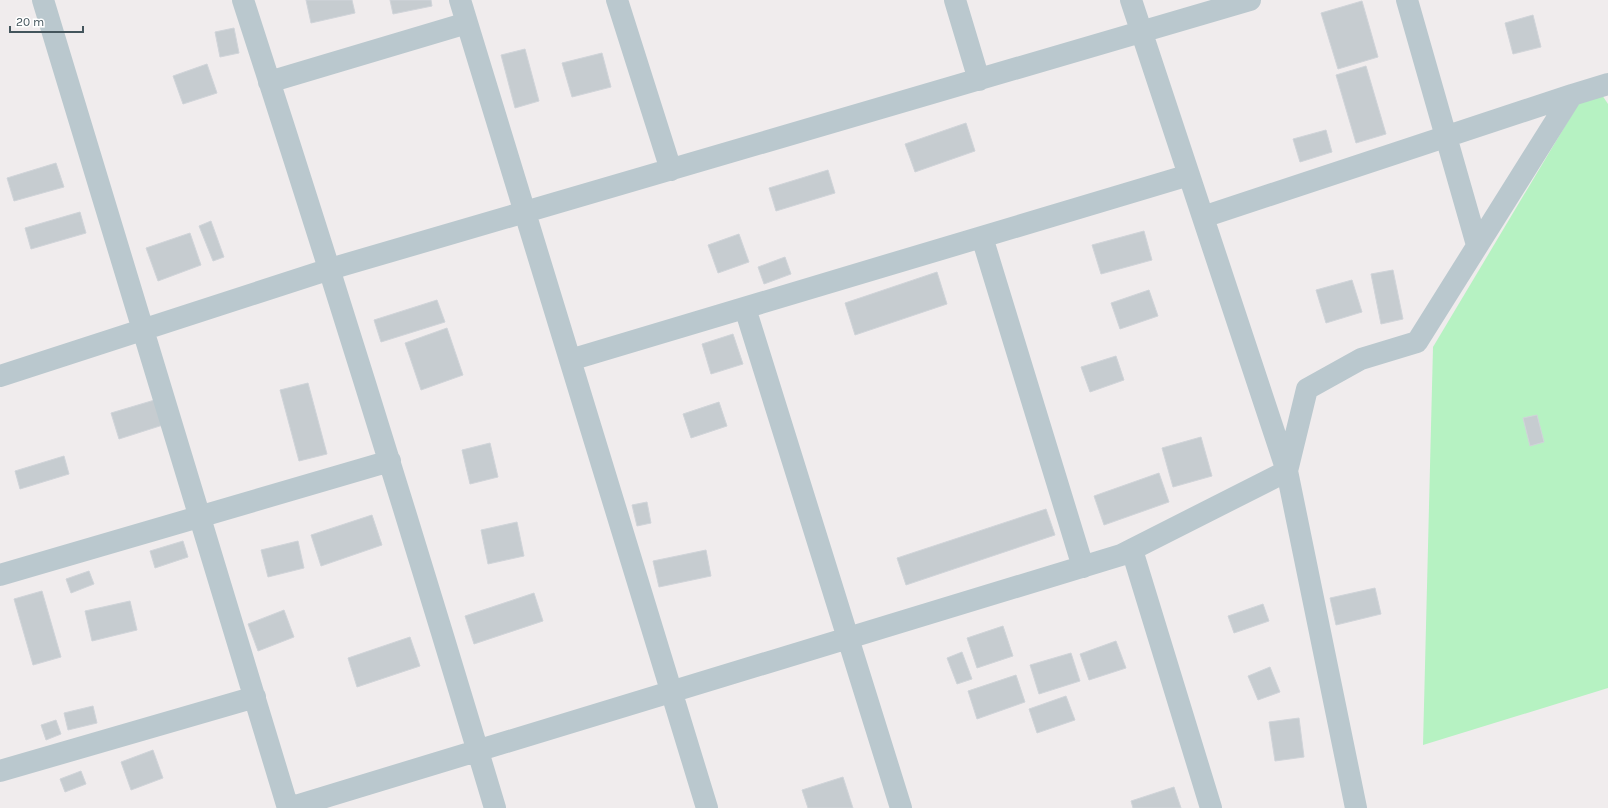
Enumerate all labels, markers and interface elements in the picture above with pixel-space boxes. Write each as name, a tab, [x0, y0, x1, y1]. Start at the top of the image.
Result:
scale bar	[10, 8, 83, 34]
text: 20 m	[16, 15, 44, 29]

